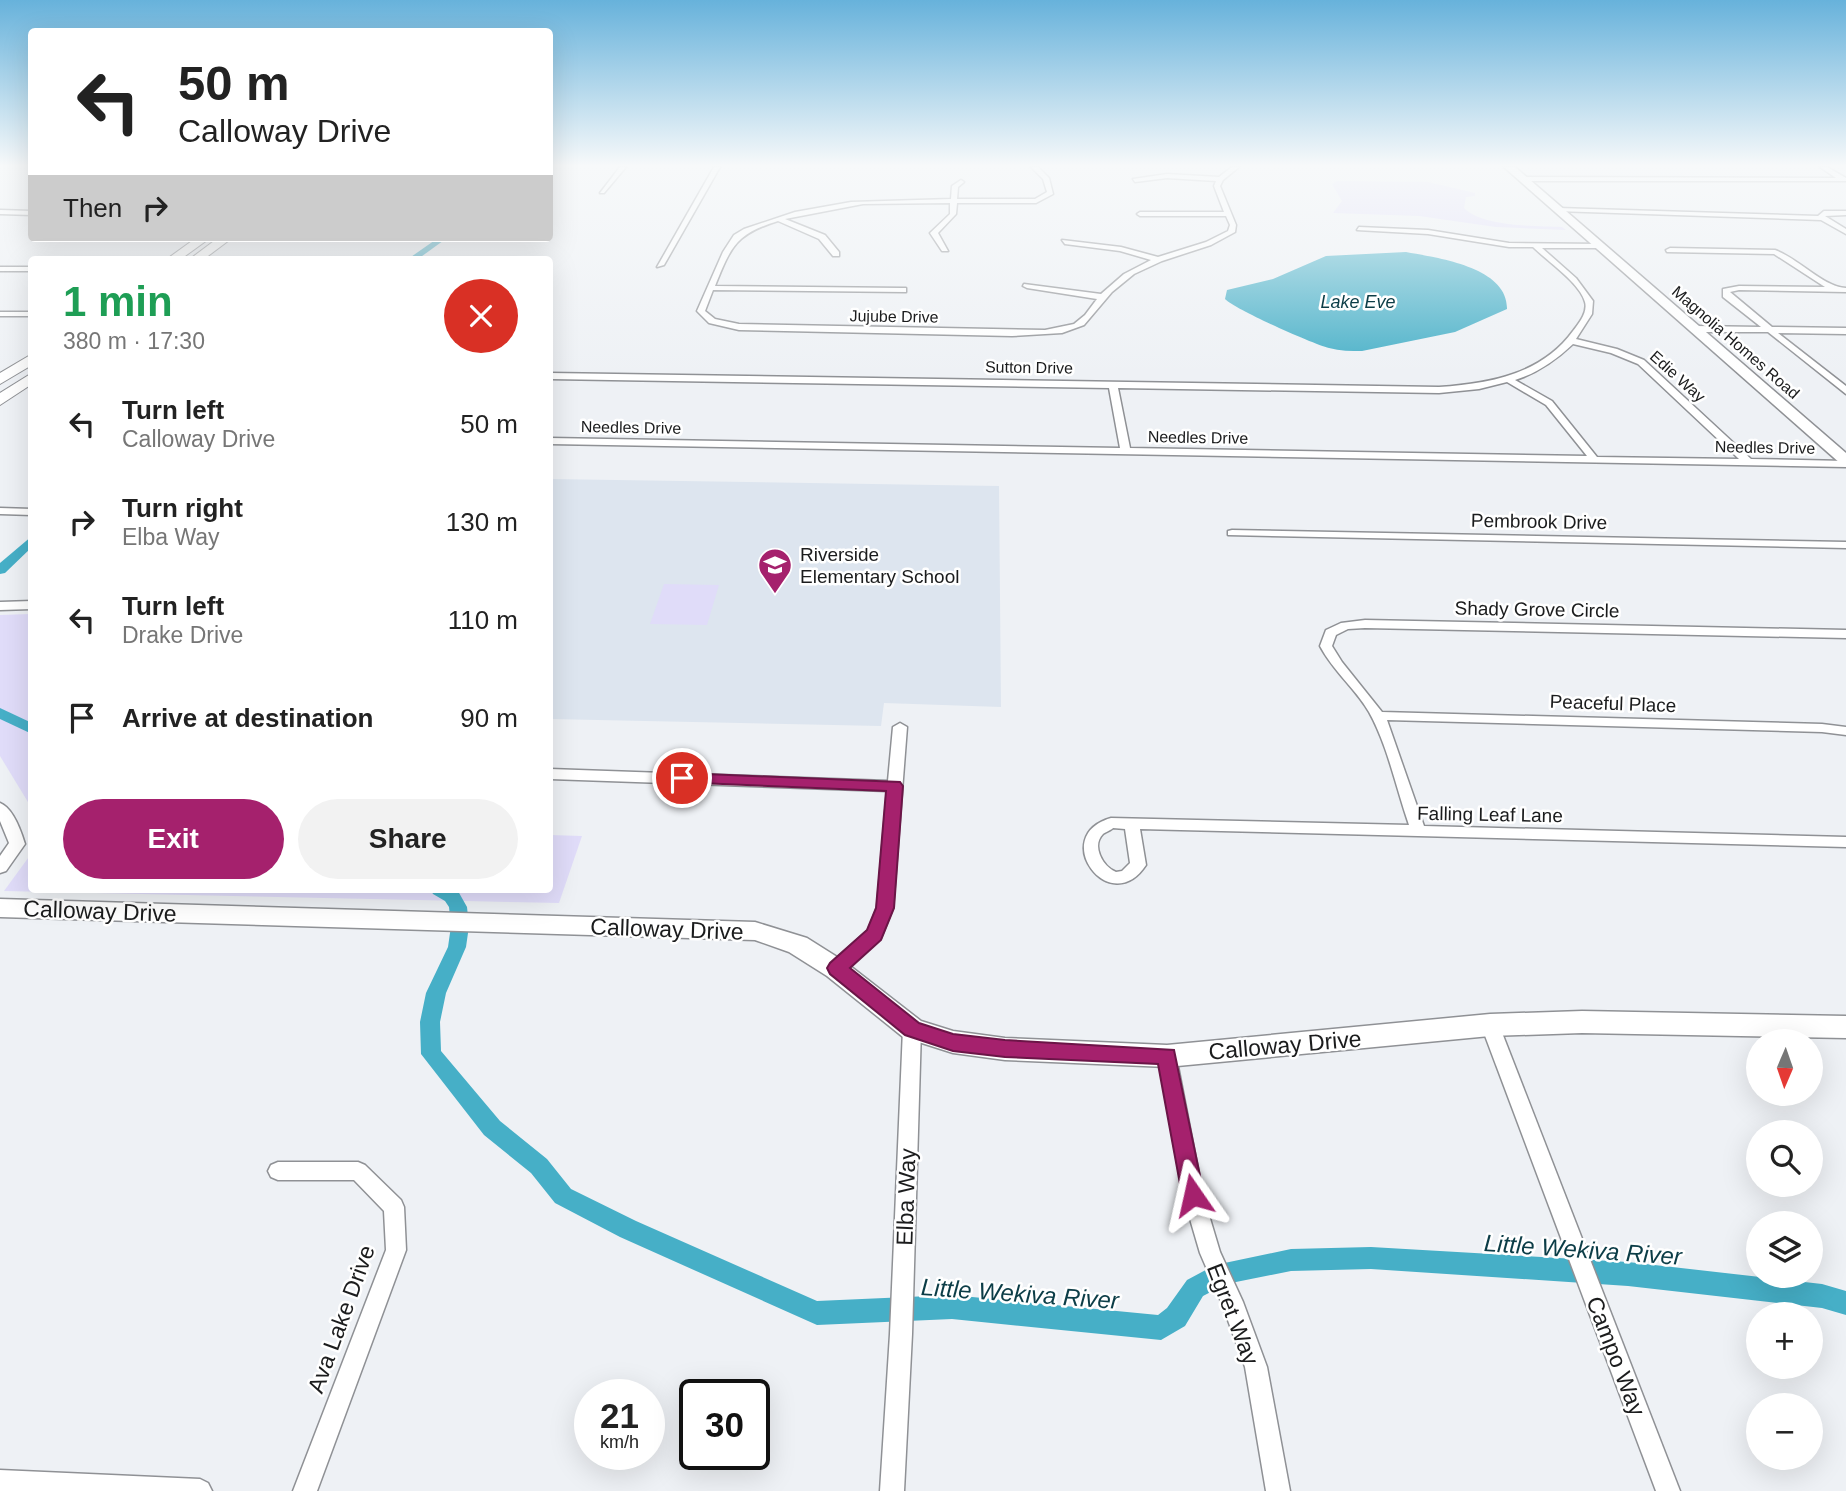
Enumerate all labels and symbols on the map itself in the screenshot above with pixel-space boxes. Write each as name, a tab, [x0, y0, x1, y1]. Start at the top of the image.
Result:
street label: Magnolia Homes Road	[1669, 283, 1803, 402]
water label: Lake Eve	[1320, 292, 1396, 312]
street label: Jujube Drive	[849, 307, 939, 326]
street label: Edie Way	[1647, 347, 1709, 405]
street label: Sutton Drive	[985, 358, 1073, 377]
street label: Needles Drive	[581, 418, 681, 437]
street label: Needles Drive	[1148, 428, 1248, 447]
street label: Needles Drive	[1715, 438, 1815, 457]
street label: Pembrook Drive	[1471, 510, 1607, 533]
place label: Riverside Elementary School	[800, 544, 959, 587]
school or university icon: Riverside Elementary School	[756, 546, 794, 595]
street label: Shady Grove Circle	[1454, 598, 1620, 621]
street label: Peaceful Place	[1549, 691, 1677, 716]
pin	[652, 748, 712, 808]
street label: Falling Leaf Lane	[1417, 803, 1563, 826]
street label: Calloway Drive	[23, 895, 177, 927]
street label: Calloway Drive	[590, 913, 744, 945]
street label: Calloway Drive	[1207, 1025, 1363, 1065]
north arrow	[1746, 1029, 1824, 1106]
street label: Elba Way	[891, 1147, 921, 1246]
position arrow	[1156, 1158, 1230, 1232]
water label: Little Wekiva River	[1483, 1229, 1684, 1270]
street label: Ava Lake Drive	[302, 1241, 380, 1397]
street label: Egret Way	[1202, 1260, 1264, 1369]
water label: Little Wekiva River	[920, 1273, 1121, 1314]
street label: Campo Way	[1581, 1293, 1651, 1420]
speed limit sign: 30	[679, 1379, 770, 1470]

